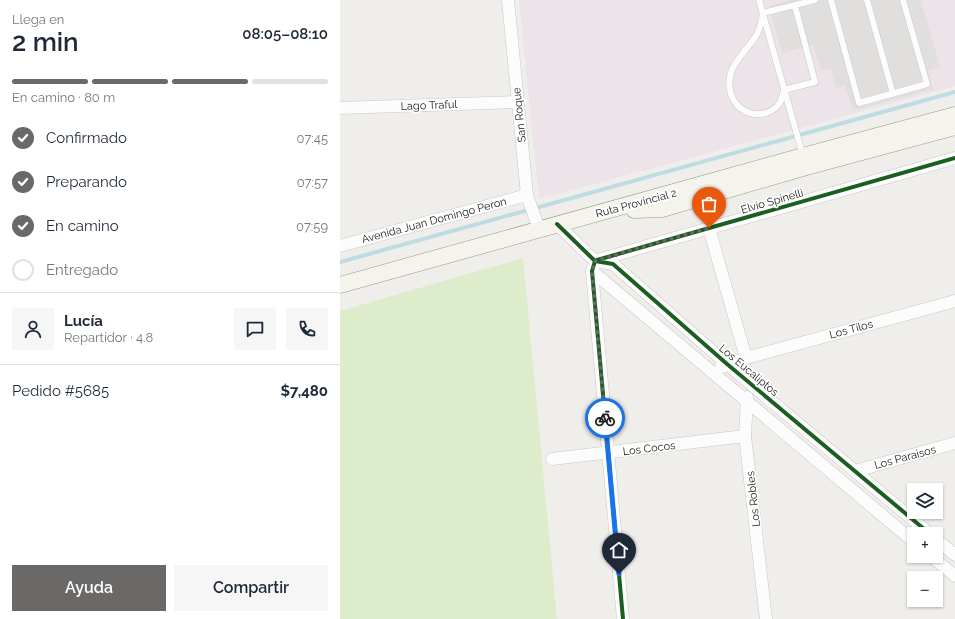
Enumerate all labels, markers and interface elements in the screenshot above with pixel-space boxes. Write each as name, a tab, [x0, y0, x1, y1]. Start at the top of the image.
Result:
text: Llega en	[12, 12, 64, 27]
text: 08:05–08:10	[242, 25, 328, 43]
text: 2 min	[12, 27, 79, 57]
street label: San Roque	[510, 86, 529, 143]
text: En camino · 80 m	[12, 90, 115, 105]
street label: Lago Traful	[400, 98, 458, 113]
icon: check	[12, 127, 34, 149]
text: Confirmado	[46, 129, 127, 147]
text: 07:45	[297, 131, 328, 146]
icon: check	[12, 171, 34, 193]
text: Preparando	[46, 173, 127, 191]
text: 07:57	[297, 175, 328, 190]
street label: Ruta Provincial 2	[594, 186, 678, 221]
street label: Elvio Spinelli	[739, 186, 805, 217]
pin	[692, 187, 726, 228]
icon: bag	[698, 193, 720, 215]
street label: Avenida Juan Domingo Peron	[360, 195, 508, 246]
icon: check	[12, 215, 34, 237]
text: En camino	[46, 217, 119, 235]
text: 07:59	[296, 219, 328, 234]
text: Entregado	[46, 261, 118, 279]
button: person	[12, 308, 54, 350]
button: chat	[234, 308, 276, 350]
button: phone	[286, 308, 328, 350]
text: Lucía	[64, 312, 103, 330]
street label: Los Tilos	[828, 317, 874, 342]
text: Repartidor · 4.8	[64, 330, 153, 345]
street label: Los Eucaliptos	[716, 342, 781, 399]
text: Pedido #5685	[12, 382, 109, 400]
text: $7,480	[281, 382, 328, 400]
courier	[585, 398, 625, 438]
icon: bike	[594, 407, 616, 429]
street label: Los Cocos	[622, 439, 676, 458]
street label: Los Paraisos	[873, 443, 937, 472]
street label: Los Robles	[744, 470, 763, 528]
map controls	[907, 483, 943, 607]
button: layers	[907, 483, 943, 519]
button: +	[907, 527, 943, 563]
pin	[602, 533, 636, 574]
icon: home	[608, 539, 630, 561]
button: Ayuda	[12, 565, 166, 611]
button: Compartir	[174, 565, 328, 611]
button: −	[907, 571, 943, 607]

